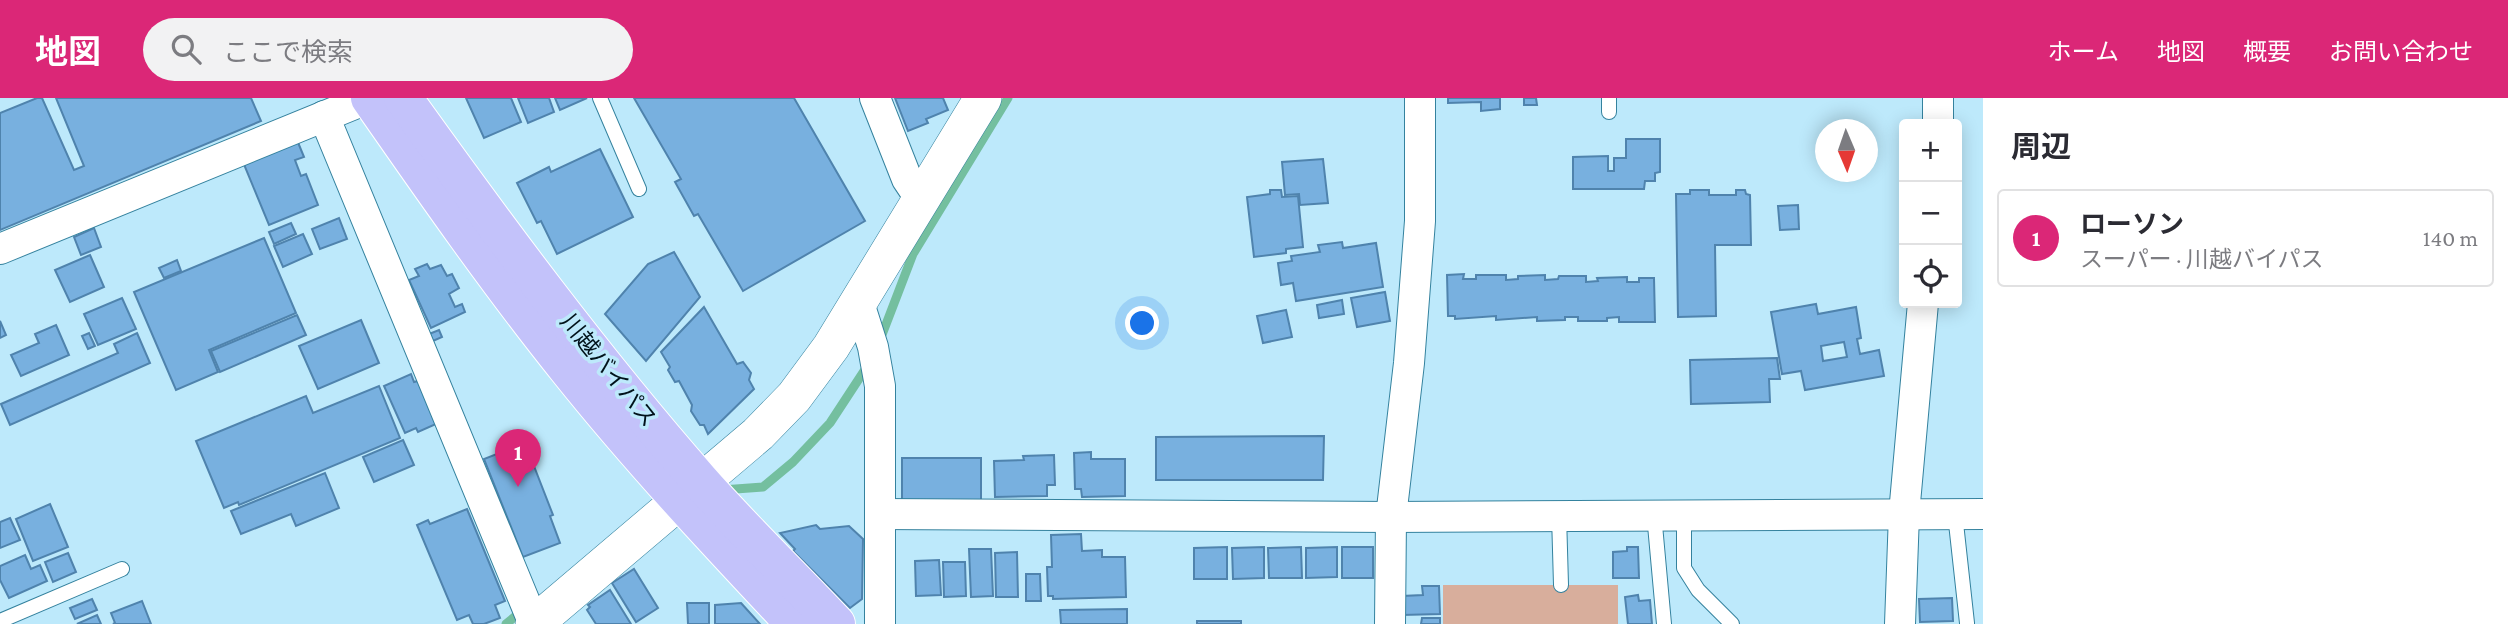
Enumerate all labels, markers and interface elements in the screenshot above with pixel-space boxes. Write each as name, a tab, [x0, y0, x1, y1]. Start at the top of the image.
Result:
search box	[143, 18, 633, 81]
icon: search	[167, 30, 205, 68]
text: 地図	[35, 33, 101, 70]
text: ここで検索	[223, 38, 353, 67]
text: ホーム	[2048, 38, 2119, 65]
text: 地図	[2157, 38, 2205, 65]
text: 概要	[2243, 38, 2291, 65]
text: お問い合わせ	[2329, 38, 2473, 65]
north arrow	[1815, 119, 1878, 182]
map controls	[1899, 119, 1962, 308]
button: +	[1899, 119, 1962, 182]
text: 周辺	[2011, 130, 2071, 163]
button: −	[1899, 182, 1962, 245]
text: ローソン	[2080, 210, 2184, 239]
text: 1	[2032, 225, 2040, 251]
text: 140 m	[2423, 225, 2478, 251]
button: locate	[1899, 245, 1962, 308]
text: スーパー · 川越バイパス	[2080, 246, 2323, 272]
your location	[1125, 306, 1159, 340]
street label: 川越バイパス	[556, 308, 662, 432]
pin: 1	[495, 429, 541, 487]

